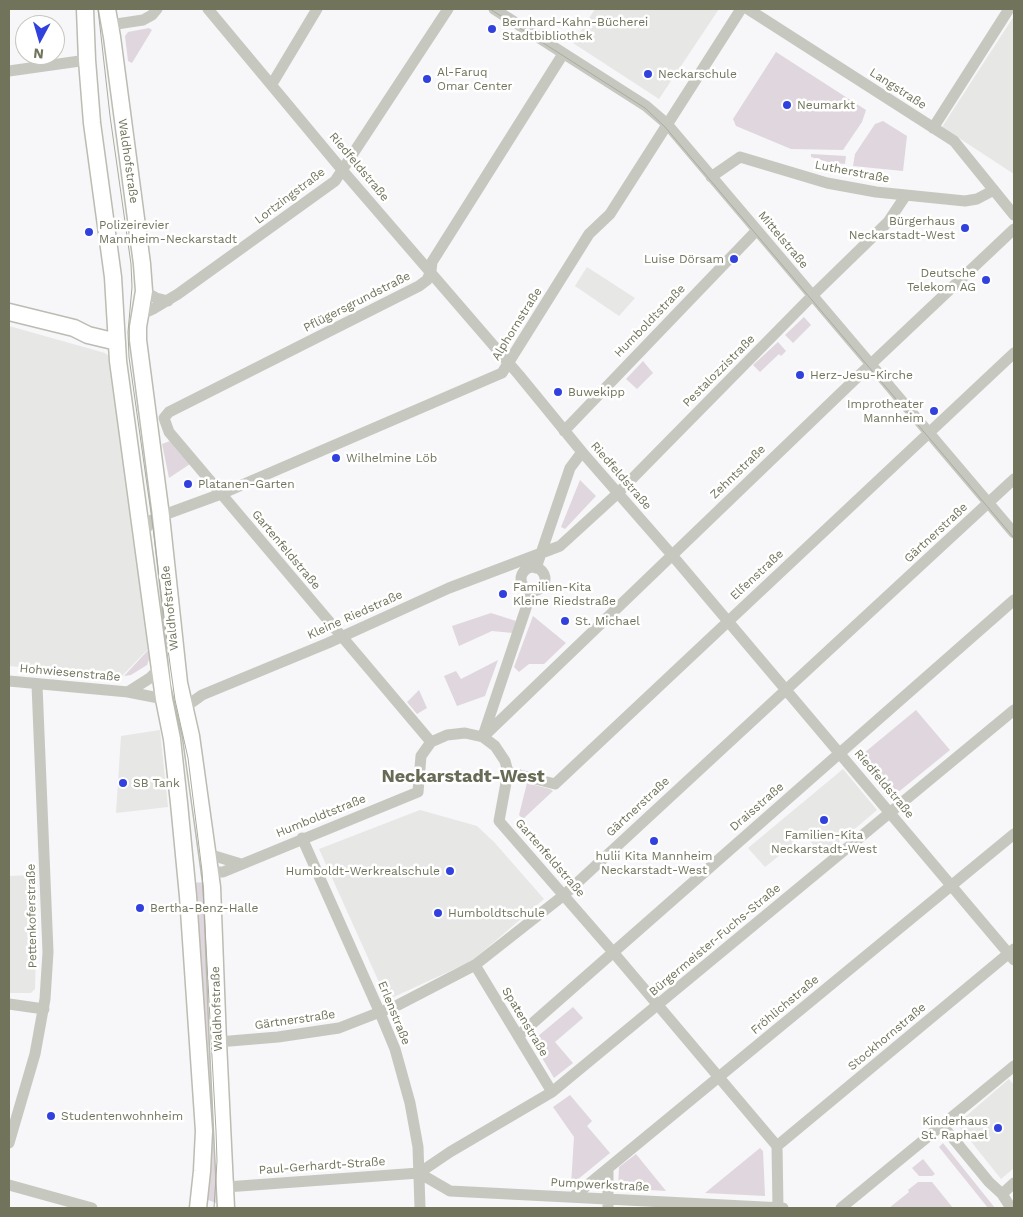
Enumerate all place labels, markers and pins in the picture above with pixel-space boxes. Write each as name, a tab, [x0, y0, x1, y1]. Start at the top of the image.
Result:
place label: Bernhard-Kahn-Bücherei Stadtbibliothek	[502, 15, 648, 43]
marker: Bernhard-Kahn-Bücherei Stadtbibliothek	[486, 23, 498, 35]
place label: Al-Faruq Omar Center	[437, 65, 512, 93]
place label: Neckarschule	[658, 67, 737, 81]
marker: Neckarschule	[642, 68, 654, 80]
marker: Al-Faruq Omar Center	[421, 73, 433, 85]
place label: Neumarkt	[797, 98, 855, 112]
marker: Neumarkt	[781, 99, 793, 111]
place label: Bürgerhaus Neckarstadt-West	[849, 214, 955, 242]
place label: Polizeirevier Mannheim-Neckarstadt	[99, 218, 237, 246]
marker: Bürgerhaus Neckarstadt-West	[959, 222, 971, 234]
marker: Polizeirevier Mannheim-Neckarstadt	[83, 226, 95, 238]
place label: Luise Dörsam	[644, 252, 724, 266]
marker: Luise Dörsam	[728, 253, 740, 265]
place label: Deutsche Telekom AG	[907, 266, 976, 294]
marker: Deutsche Telekom AG	[980, 274, 992, 286]
place label: Herz-Jesu-Kirche	[810, 368, 913, 382]
marker: Herz-Jesu-Kirche	[794, 369, 806, 381]
place label: Buwekipp	[568, 385, 625, 399]
marker: Buwekipp	[552, 386, 564, 398]
place label: Improtheater Mannheim	[847, 397, 924, 425]
marker: Improtheater Mannheim	[928, 405, 940, 417]
place label: Wilhelmine Löb	[346, 451, 437, 465]
marker: Wilhelmine Löb	[330, 452, 342, 464]
place label: Platanen-Garten	[198, 477, 295, 491]
marker: Platanen-Garten	[182, 478, 194, 490]
place label: Familien-Kita Kleine Riedstraße	[513, 580, 616, 608]
marker: Familien-Kita Kleine Riedstraße	[497, 588, 509, 600]
place label: St. Michael	[575, 614, 640, 628]
marker: St. Michael	[559, 615, 571, 627]
place label: SB Tank	[133, 776, 180, 790]
marker: SB Tank	[117, 777, 129, 789]
marker: Familien-Kita Neckarstadt-West	[818, 814, 830, 826]
place label: Familien-Kita Neckarstadt-West	[771, 828, 877, 856]
marker: hulii Kita Mannheim Neckarstadt-West	[648, 835, 660, 847]
place label: hulii Kita Mannheim Neckarstadt-West	[596, 849, 712, 877]
place label: Humboldt-Werkrealschule	[286, 864, 440, 878]
marker: Humboldt-Werkrealschule	[444, 865, 456, 877]
place label: Bertha-Benz-Halle	[150, 901, 258, 915]
marker: Bertha-Benz-Halle	[134, 902, 146, 914]
place label: Humboldtschule	[448, 906, 545, 920]
marker: Humboldtschule	[432, 907, 444, 919]
place label: Studentenwohnheim	[61, 1109, 183, 1123]
marker: Studentenwohnheim	[45, 1110, 57, 1122]
place label: Kinderhaus St. Raphael	[921, 1114, 988, 1142]
marker: Kinderhaus St. Raphael	[992, 1122, 1004, 1134]

